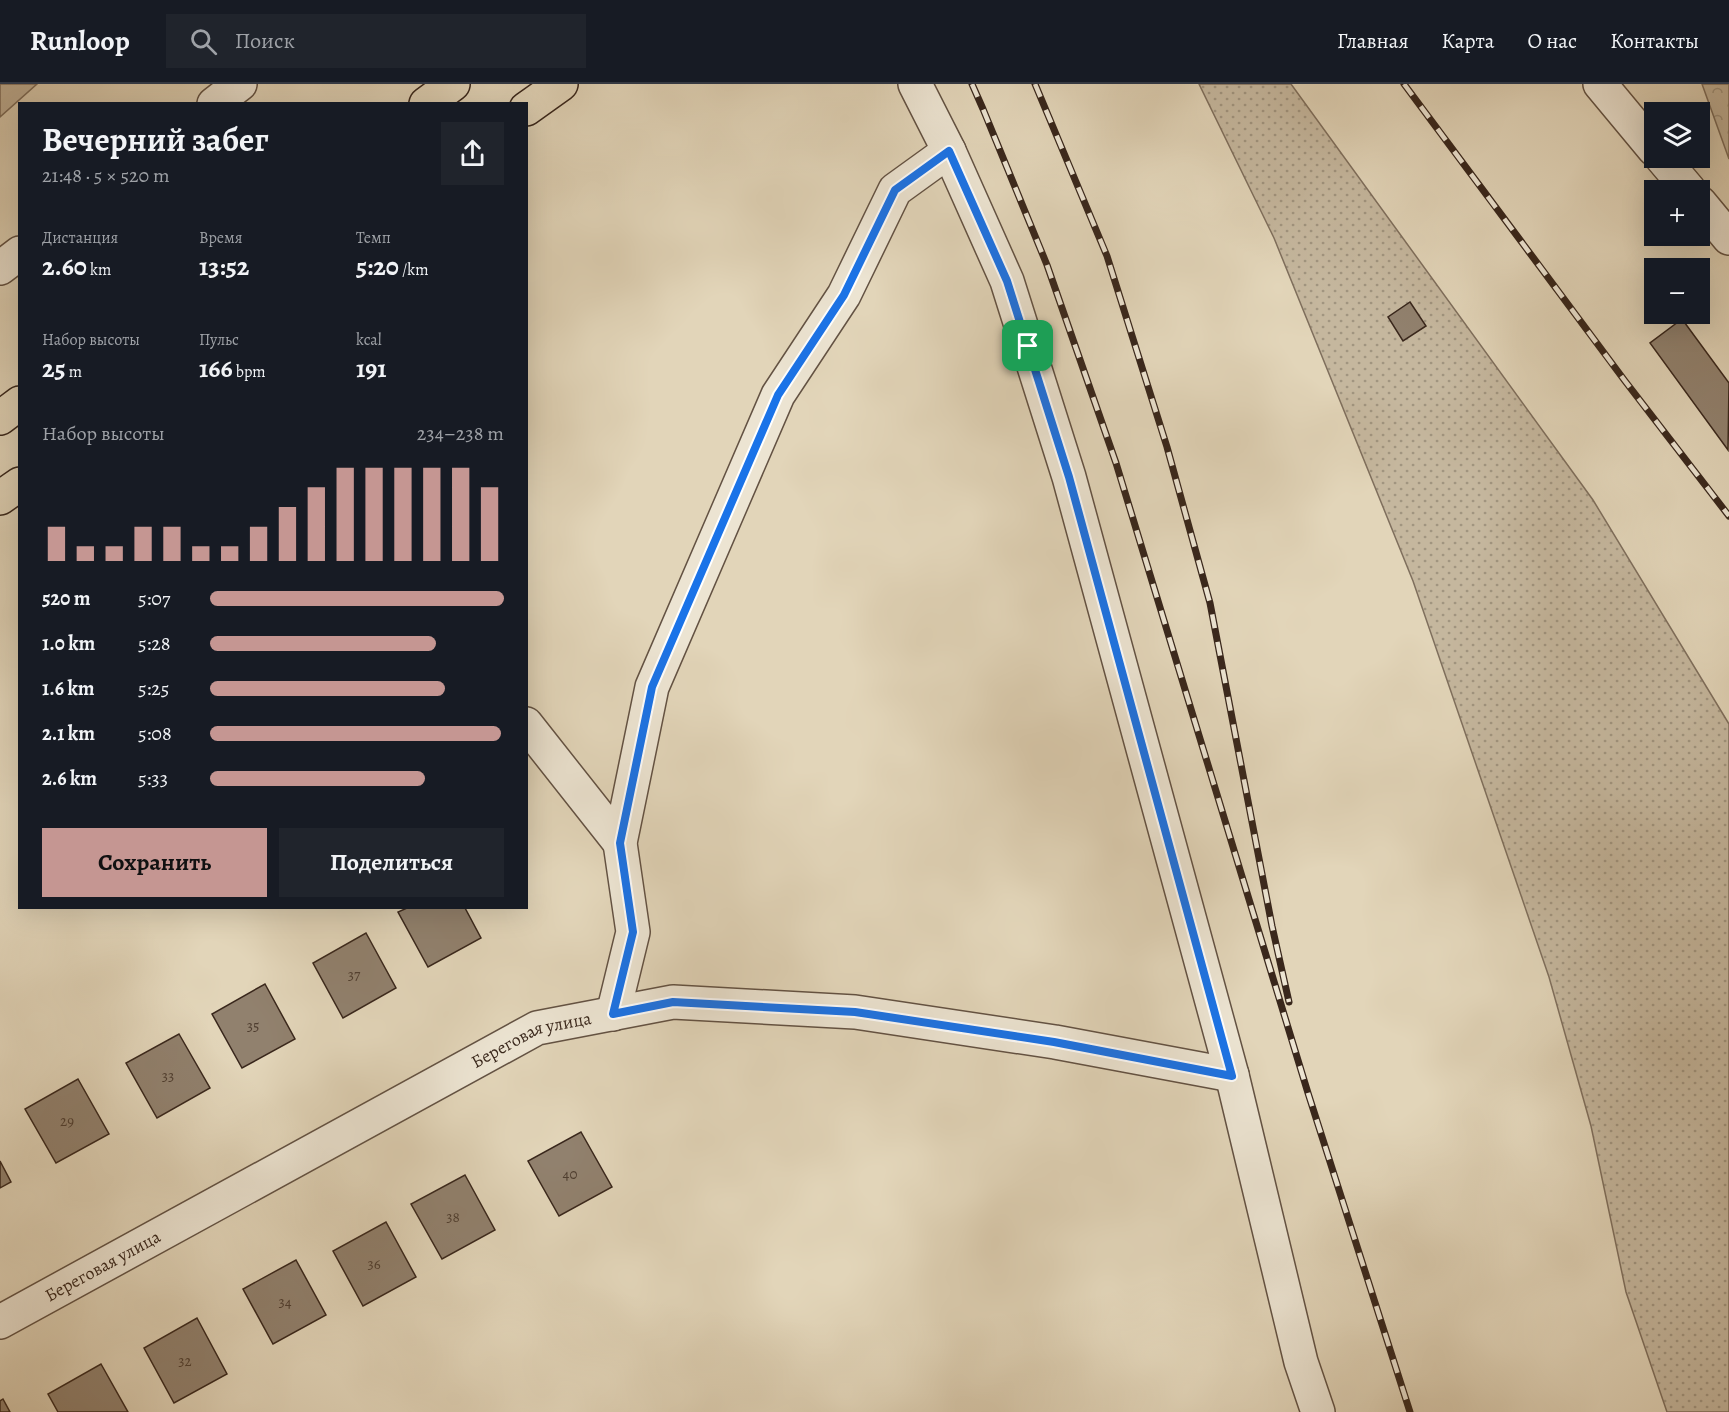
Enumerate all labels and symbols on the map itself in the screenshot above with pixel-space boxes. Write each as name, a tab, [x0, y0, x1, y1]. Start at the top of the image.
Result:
pin	[1002, 320, 1053, 371]
house number: 37	[348, 965, 361, 985]
street label: Береговая улица	[467, 1006, 594, 1074]
house number: 35	[247, 1016, 259, 1036]
house number: 33	[162, 1066, 174, 1086]
house number: 29	[60, 1111, 74, 1131]
house number: 40	[563, 1164, 577, 1184]
house number: 38	[446, 1207, 460, 1227]
street label: Береговая улица	[41, 1224, 165, 1307]
house number: 36	[367, 1254, 381, 1274]
house number: 34	[278, 1292, 292, 1312]
house number: 32	[178, 1351, 192, 1371]

